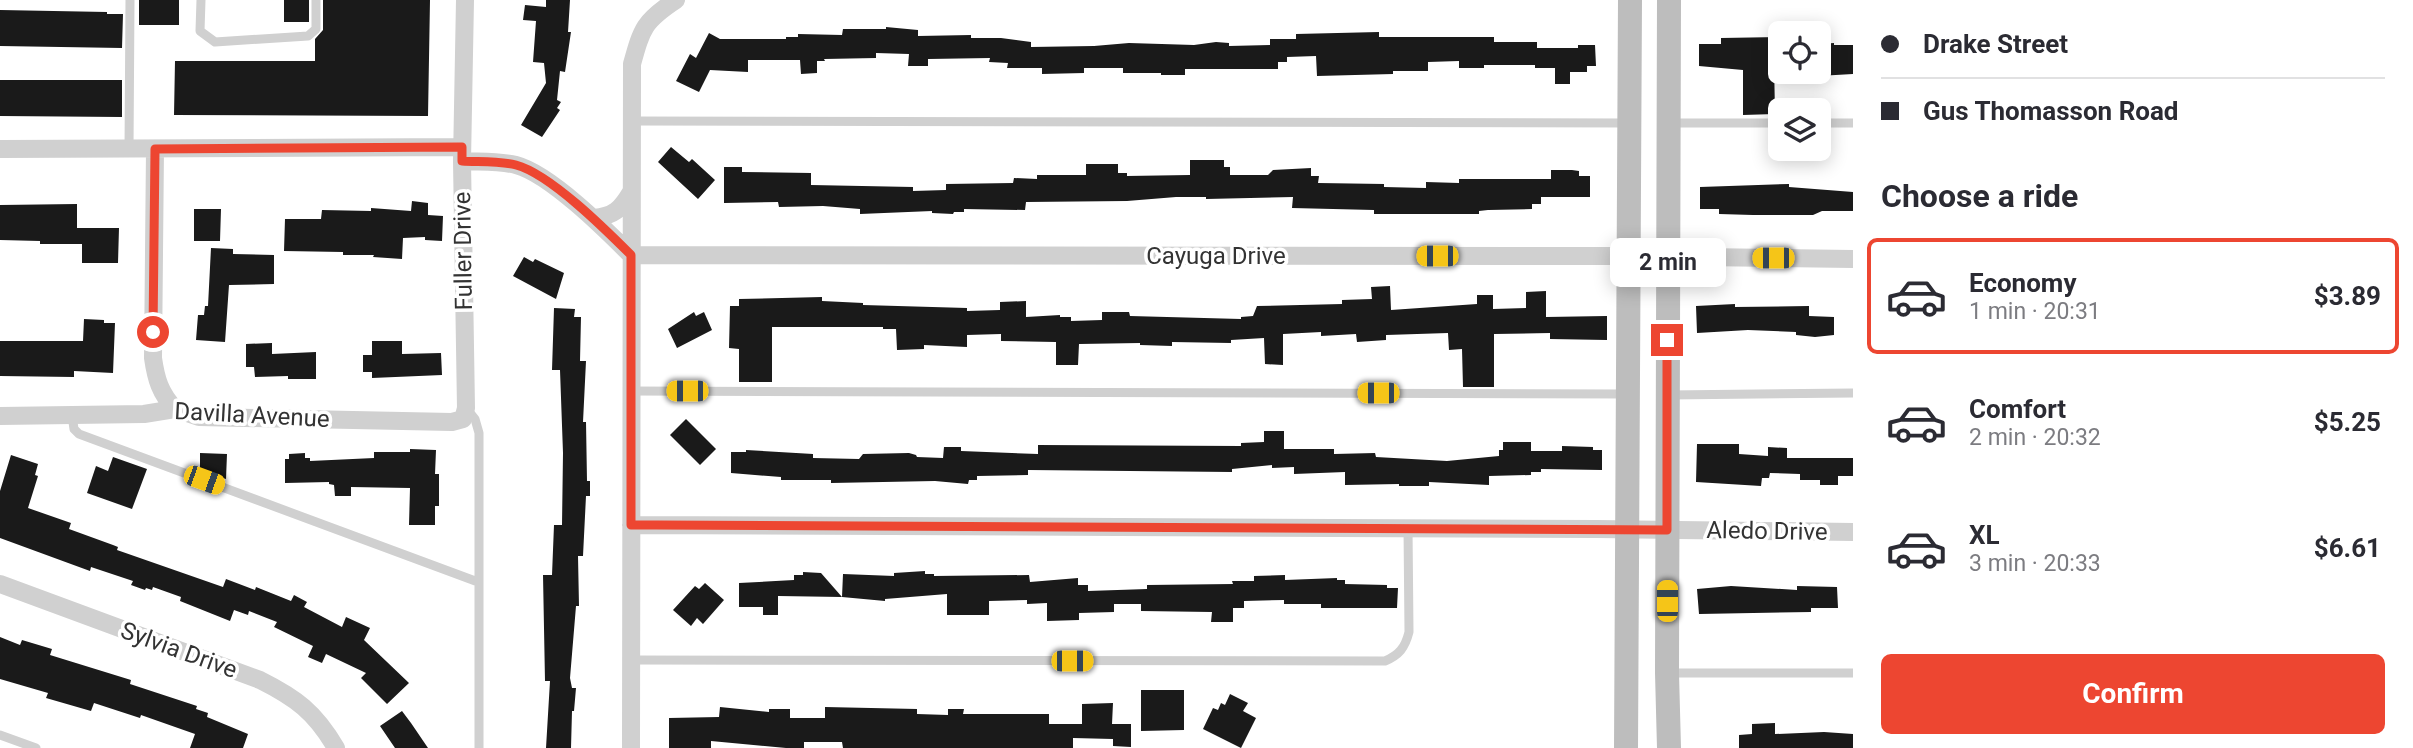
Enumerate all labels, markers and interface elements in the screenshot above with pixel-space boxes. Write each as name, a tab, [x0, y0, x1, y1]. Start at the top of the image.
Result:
map controls	[1768, 21, 1831, 161]
button: locate	[1768, 21, 1831, 84]
text: Drake Street	[1923, 29, 2068, 59]
text: Gus Thomasson Road	[1923, 96, 2179, 126]
button: layers	[1768, 98, 1831, 161]
text: Choose a ride	[1881, 177, 2078, 215]
street label: Fuller Drive	[448, 191, 478, 311]
callout: 2 min	[1609, 238, 1725, 288]
street label: Cayuga Drive	[1146, 242, 1286, 270]
car	[1417, 246, 1459, 267]
car	[1753, 248, 1795, 269]
text: 2 min	[1639, 249, 1697, 276]
icon: car	[1885, 265, 1948, 328]
text: Economy	[1969, 268, 2076, 298]
text: $3.89	[2314, 281, 2381, 311]
text: 1 min · 20:31	[1969, 298, 2101, 325]
route start	[137, 316, 169, 348]
route end	[1651, 324, 1683, 356]
car	[667, 381, 709, 402]
car	[1358, 383, 1400, 404]
icon: car	[1885, 391, 1948, 454]
text: Comfort	[1969, 394, 2066, 424]
street label: Davilla Avenue	[174, 397, 330, 433]
text: $5.25	[2314, 407, 2381, 437]
text: 2 min · 20:32	[1969, 424, 2101, 451]
car	[181, 463, 228, 497]
street label: Aledo Drive	[1706, 516, 1828, 546]
icon: car	[1885, 517, 1948, 580]
text: XL	[1969, 520, 2000, 550]
text: $6.61	[2314, 533, 2381, 563]
text: 3 min · 20:33	[1969, 550, 2101, 577]
car	[1657, 580, 1678, 622]
street label: Sylvia Drive	[117, 616, 241, 684]
car	[1052, 651, 1094, 672]
button: Confirm	[1881, 654, 2385, 734]

